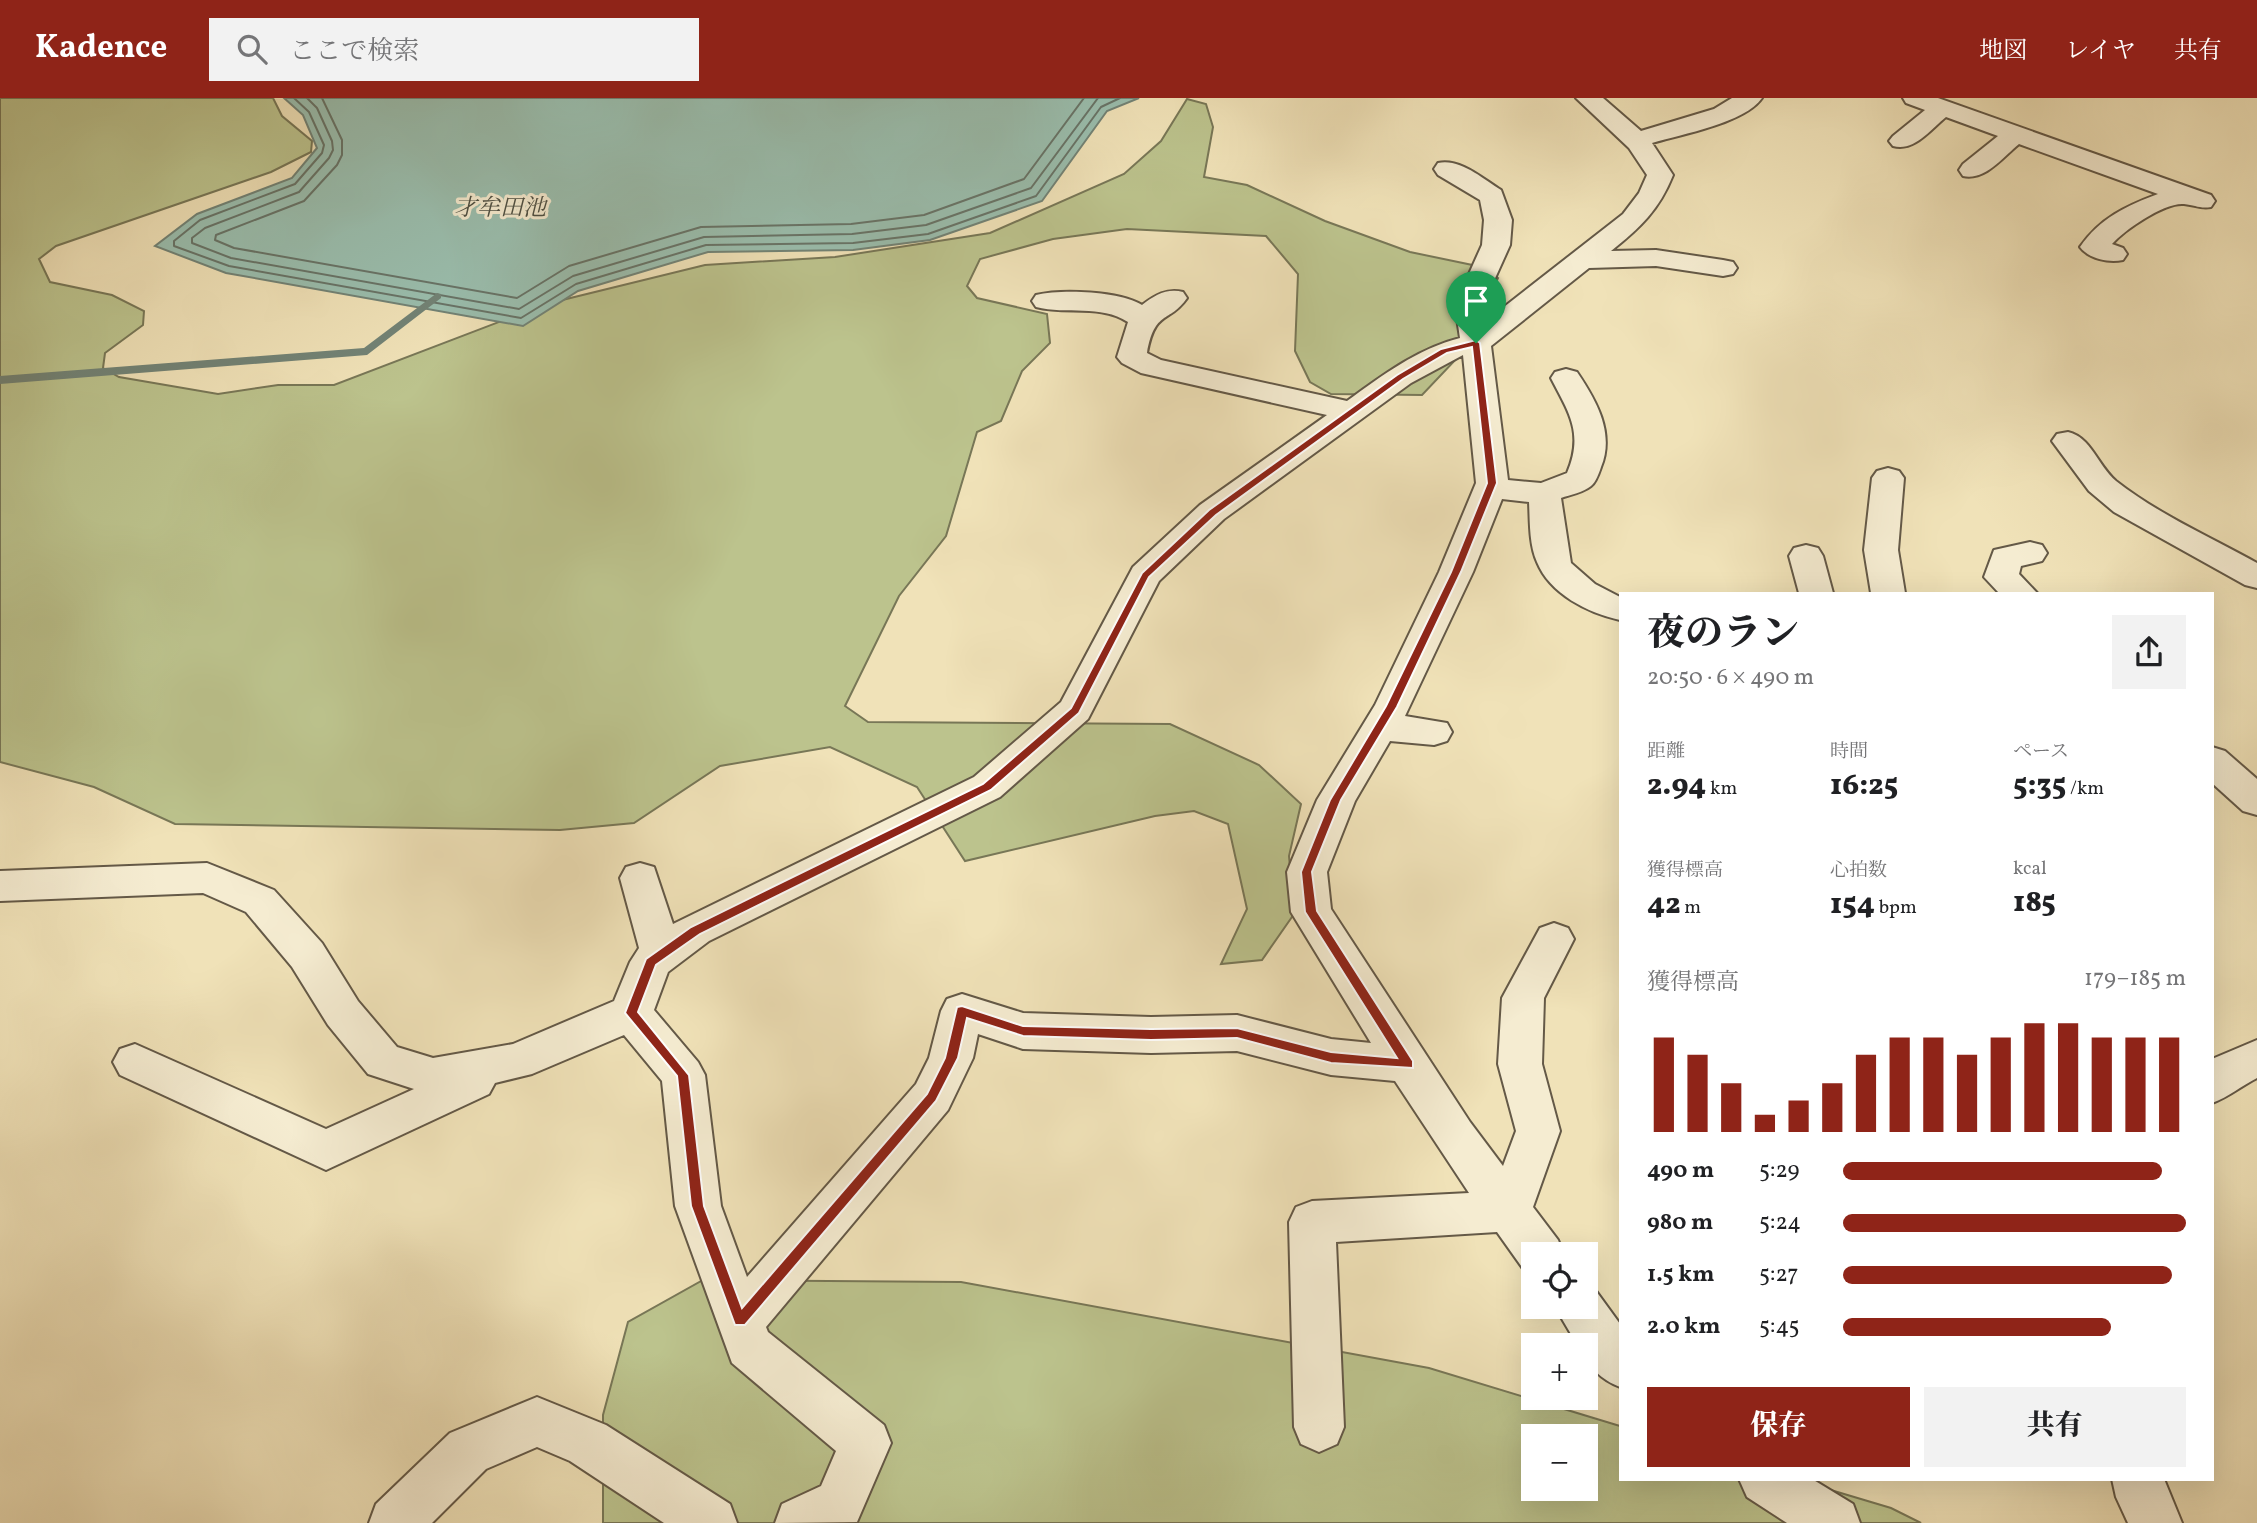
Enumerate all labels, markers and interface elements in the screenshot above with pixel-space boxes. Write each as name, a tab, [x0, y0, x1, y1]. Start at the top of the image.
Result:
search box	[209, 18, 699, 81]
text: Kadence	[35, 26, 167, 72]
icon: search	[233, 30, 271, 68]
text: ここで検索	[289, 34, 419, 70]
text: 地図	[1979, 35, 2027, 69]
text: レイヤ	[2065, 35, 2136, 69]
text: 共有	[2174, 35, 2222, 69]
water label: 才牟田池	[454, 193, 549, 225]
pin	[1446, 271, 1506, 343]
icon: arrive	[1457, 282, 1495, 320]
text: 夜のラン	[1647, 609, 1799, 662]
button: share	[2112, 615, 2186, 689]
text: 20:50 · 6 × 490 m	[1647, 662, 1814, 694]
text: 距離	[1647, 739, 1685, 765]
text: 時間	[1830, 739, 1868, 765]
text: ペース	[2013, 739, 2069, 765]
text: 2.94	[1647, 765, 1706, 807]
text: 16:25	[1830, 765, 1898, 807]
text: 5:35	[2013, 765, 2066, 807]
text: km	[1706, 776, 1737, 802]
text: /km	[2066, 776, 2104, 802]
text: kcal	[2013, 856, 2047, 882]
text: 獲得標高	[1647, 858, 1723, 884]
text: 心拍数	[1830, 858, 1887, 884]
text: 185	[2013, 882, 2056, 924]
text: 42	[1647, 884, 1681, 926]
text: 154	[1830, 884, 1875, 926]
text: m	[1681, 895, 1701, 921]
text: bpm	[1875, 895, 1917, 921]
text: 179–185 m	[2084, 963, 2186, 995]
text: 獲得標高	[1647, 967, 1739, 999]
text: 490 m	[1647, 1155, 1714, 1187]
text: 5:29	[1759, 1155, 1800, 1187]
text: 980 m	[1647, 1207, 1713, 1239]
text: 5:24	[1759, 1207, 1801, 1239]
map controls	[1521, 1242, 1598, 1501]
button: locate	[1521, 1242, 1598, 1319]
text: 1.5 km	[1647, 1259, 1714, 1291]
text: 5:27	[1759, 1259, 1798, 1291]
text: 2.0 km	[1647, 1311, 1720, 1343]
text: 5:45	[1759, 1311, 1800, 1343]
button: +	[1521, 1333, 1598, 1410]
button: 保存	[1647, 1387, 1910, 1467]
button: 共有	[1924, 1387, 2186, 1467]
button: −	[1521, 1424, 1598, 1501]

